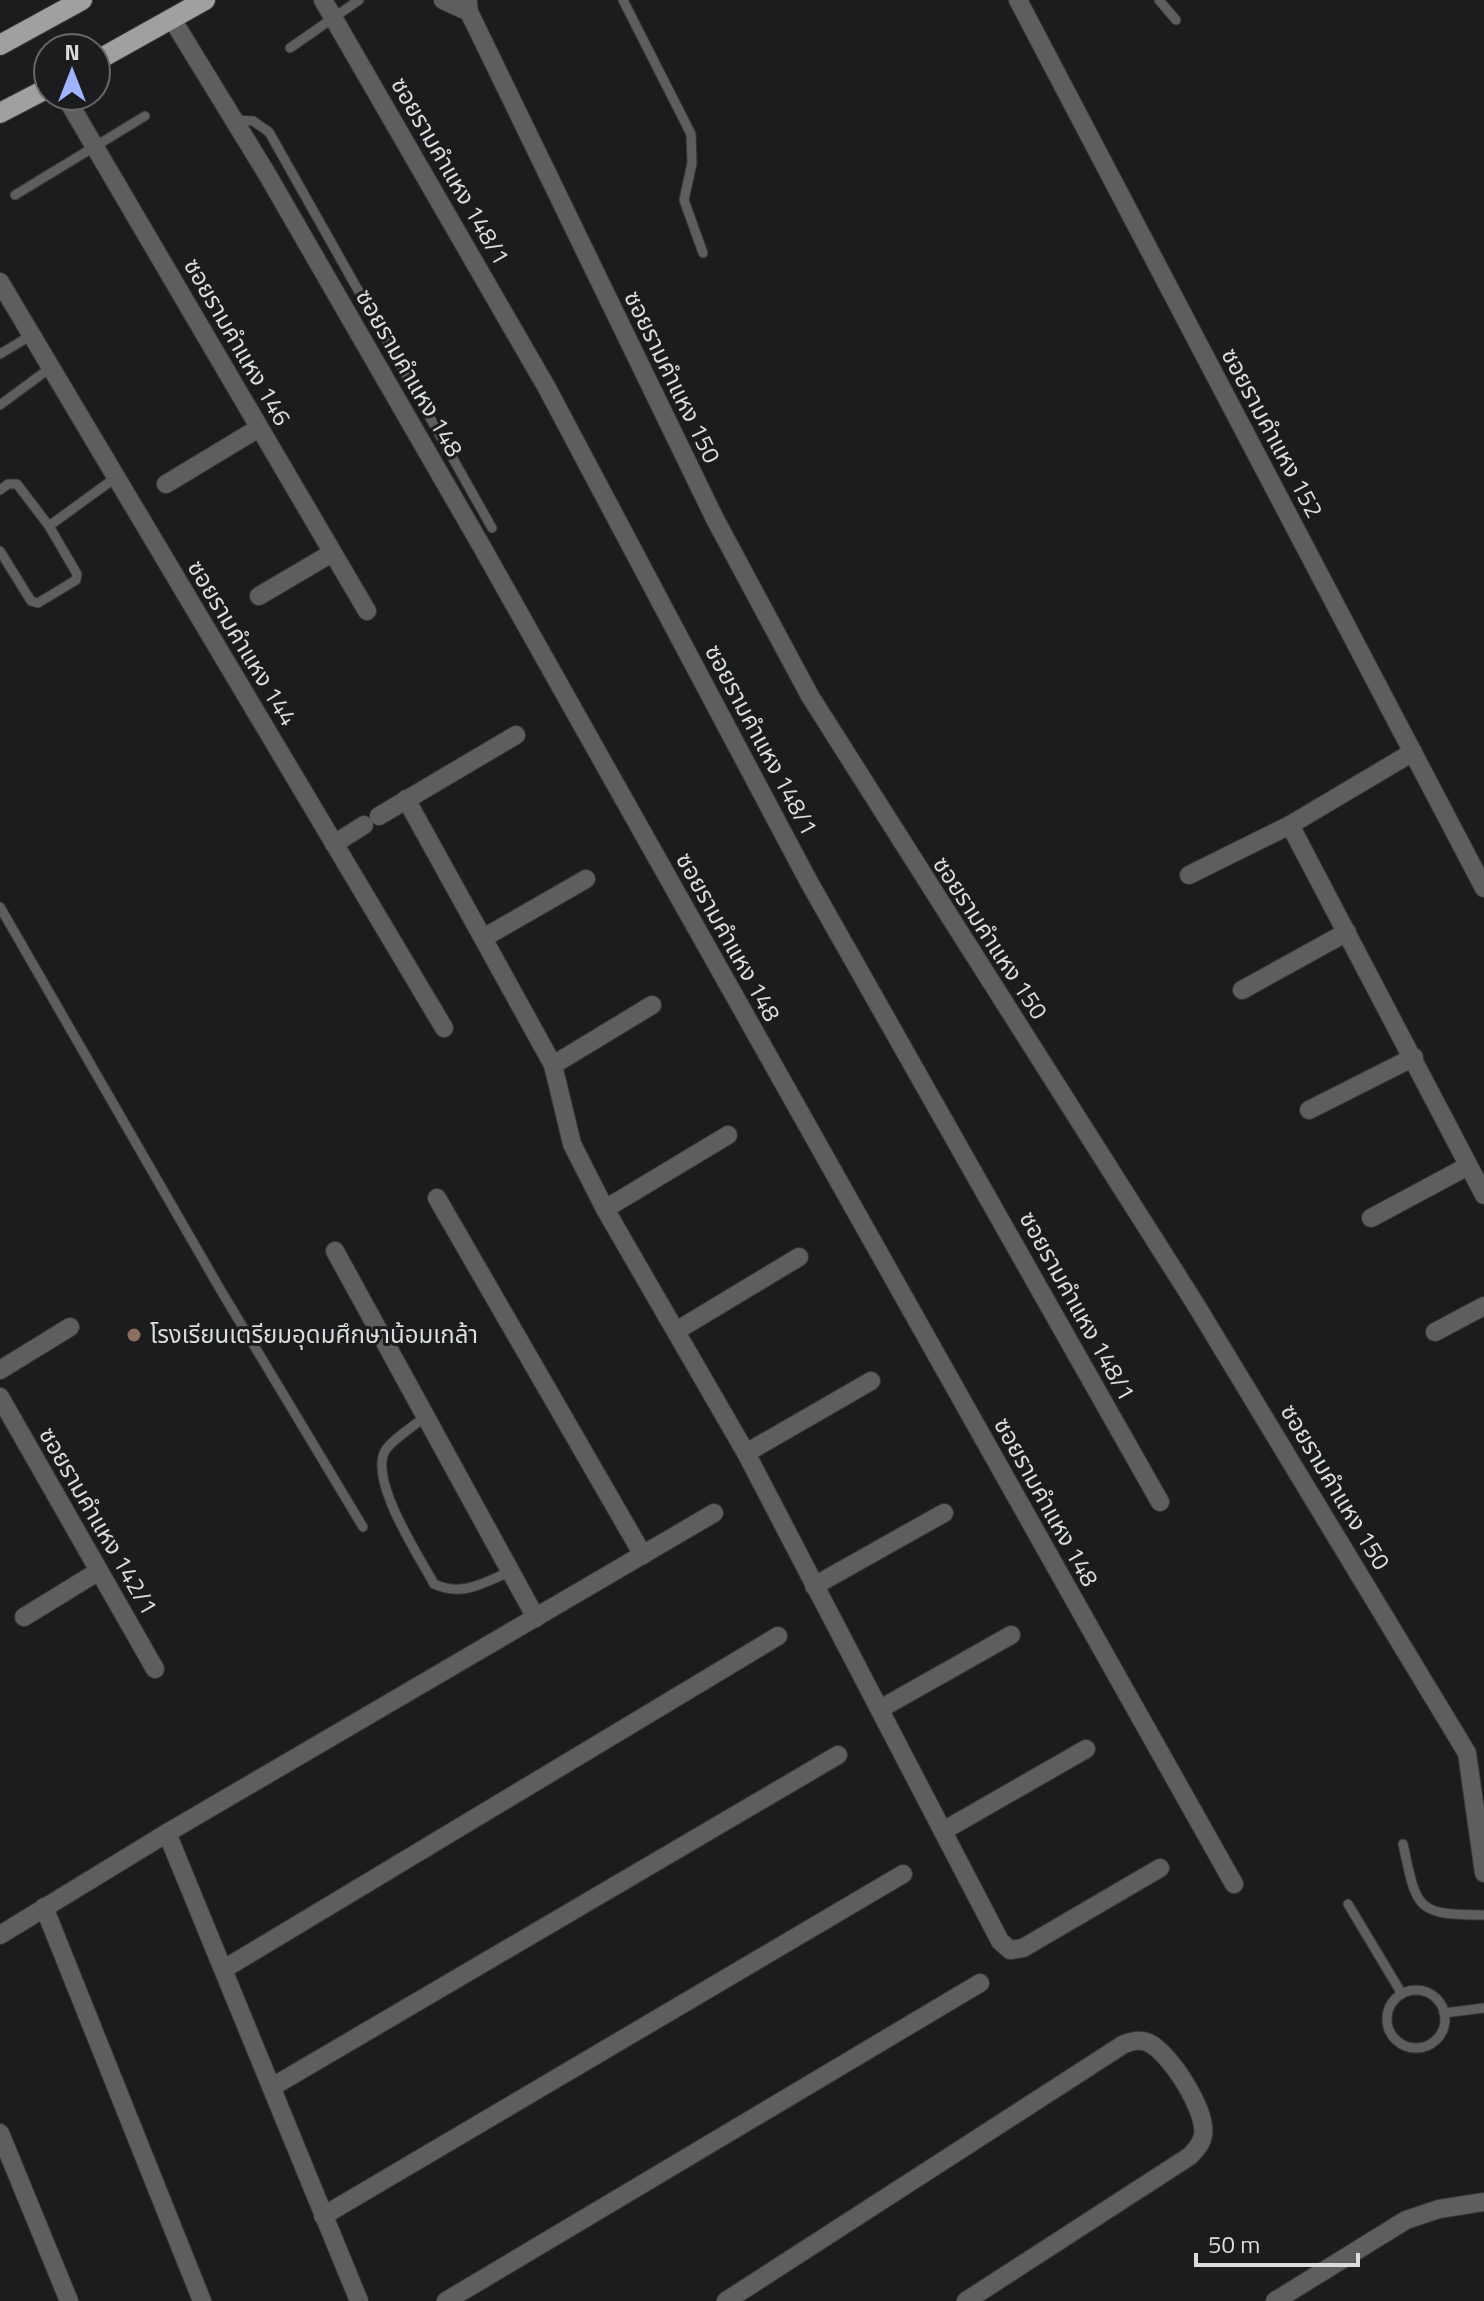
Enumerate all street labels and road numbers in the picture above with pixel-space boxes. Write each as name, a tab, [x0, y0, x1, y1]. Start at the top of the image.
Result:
street label: ซอยรามคำแหง 148/1	[382, 70, 519, 271]
street label: ซอยรามคำแหง 146	[175, 251, 301, 432]
street label: ซอยรามคำแหง 148	[347, 282, 473, 463]
street label: ซอยรามคำแหง 150	[615, 284, 730, 469]
street label: ซอยรามคำแหง 152	[1213, 341, 1333, 524]
street label: ซอยรามคำแหง 144	[179, 553, 307, 732]
street label: ซอยรามคำแหง 148/1	[696, 638, 827, 841]
street label: ซอยรามคำแหง 148	[667, 845, 790, 1028]
street label: ซอยรามคำแหง 150	[924, 849, 1057, 1026]
street label: ซอยรามคำแหง 148/1	[1011, 1204, 1145, 1407]
street label: ซอยรามคำแหง 150	[1272, 1397, 1400, 1576]
street label: ซอยรามคำแหง 148	[985, 1410, 1108, 1593]
street label: ซอยรามคำแหง 142/1	[30, 1420, 167, 1621]

